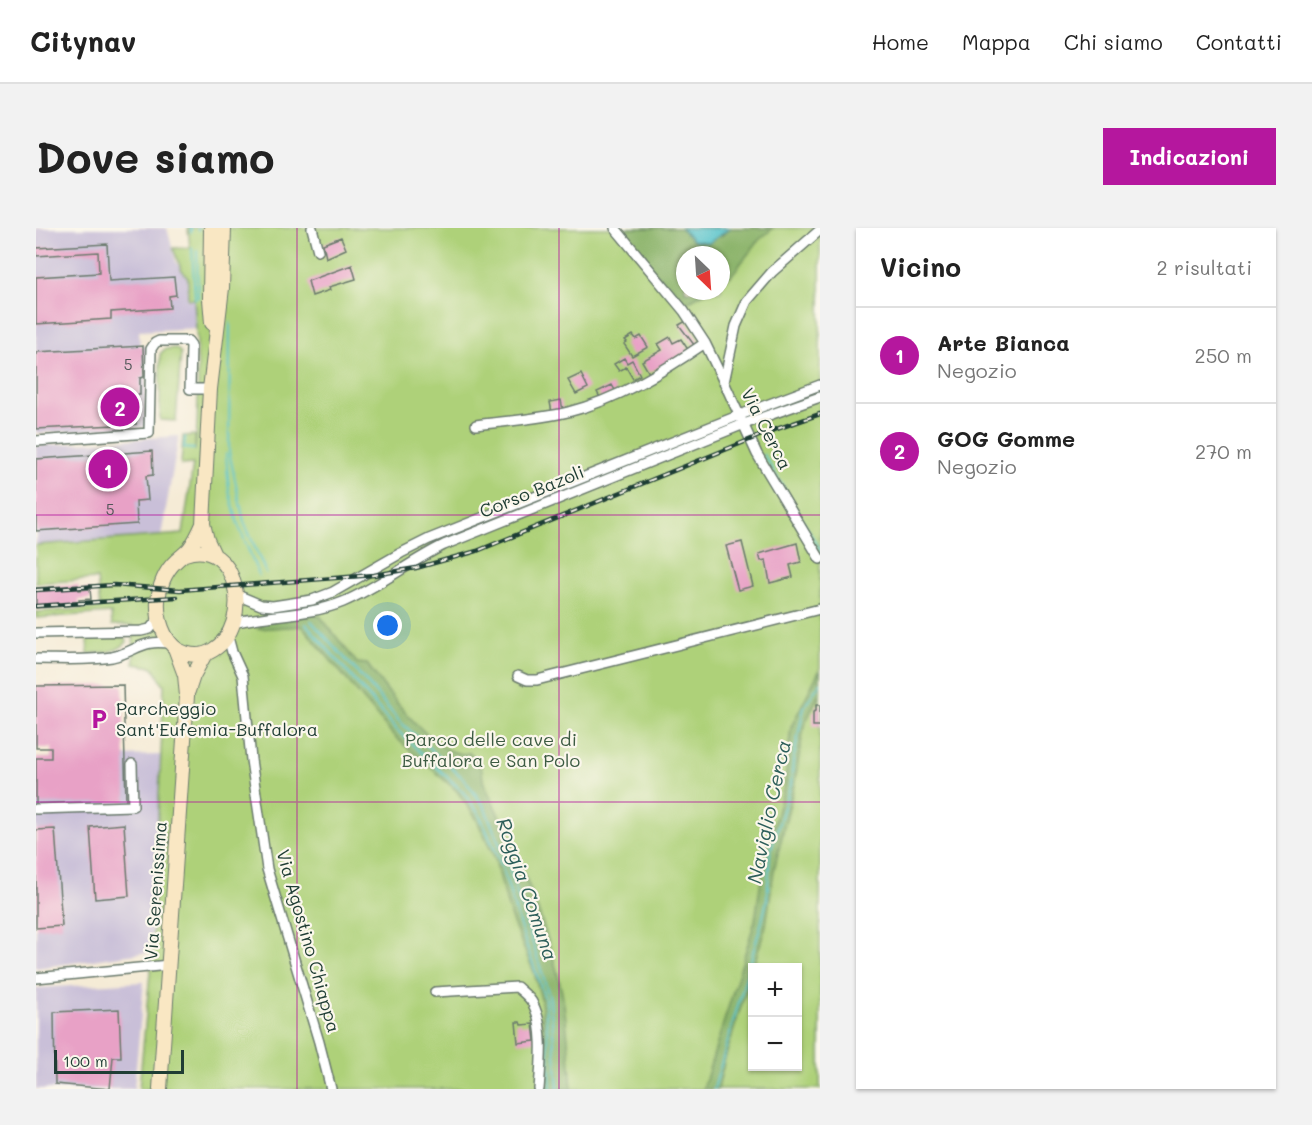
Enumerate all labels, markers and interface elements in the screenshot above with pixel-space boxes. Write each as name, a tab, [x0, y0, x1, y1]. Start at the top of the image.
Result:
text: Citynav	[30, 23, 136, 59]
text: Home	[872, 28, 929, 55]
text: Mappa	[962, 28, 1031, 55]
text: Chi siamo	[1064, 28, 1163, 55]
text: Contatti	[1196, 28, 1282, 55]
button: Indicazioni	[1103, 128, 1276, 185]
text: Dove siamo	[36, 129, 275, 184]
north arrow	[676, 246, 730, 300]
text: Vicino	[880, 250, 961, 284]
text: 2 risultati	[1156, 254, 1252, 280]
text: Arte Bianca	[937, 328, 1070, 357]
text: 1	[895, 342, 904, 368]
text: 250 m	[1195, 342, 1252, 368]
house number: 5	[124, 354, 132, 374]
text: Negozio	[937, 357, 1017, 383]
street label: Via Cerca	[736, 383, 798, 474]
pin: 2	[100, 384, 140, 429]
text: GOG Gomme	[937, 424, 1075, 453]
text: 2	[894, 438, 905, 464]
text: 270 m	[1195, 438, 1252, 464]
pin: 1	[88, 446, 128, 492]
text: Negozio	[937, 453, 1017, 479]
street label: Corso Bazoli	[476, 459, 588, 523]
house number: 5	[106, 499, 114, 519]
your location	[373, 611, 402, 640]
place label: Parcheggio Sant'Eufemia-Buffalora	[116, 696, 318, 741]
parking icon: Parcheggio Sant'Eufemia-Buffalora	[87, 707, 111, 731]
park label: Parco delle cave di Buffalora e San Polo	[402, 727, 580, 772]
water label: Naviglio Cerca	[740, 738, 796, 886]
water label: Roggia Comuna	[491, 814, 565, 964]
street label: Via Serenissima	[138, 820, 172, 961]
street label: Via Agostino Chiappa	[271, 846, 347, 1035]
map controls	[748, 963, 802, 1071]
button: +	[748, 963, 802, 1017]
button: −	[748, 1017, 802, 1071]
scale bar	[54, 1047, 184, 1074]
text: 100 m	[63, 1050, 108, 1071]

